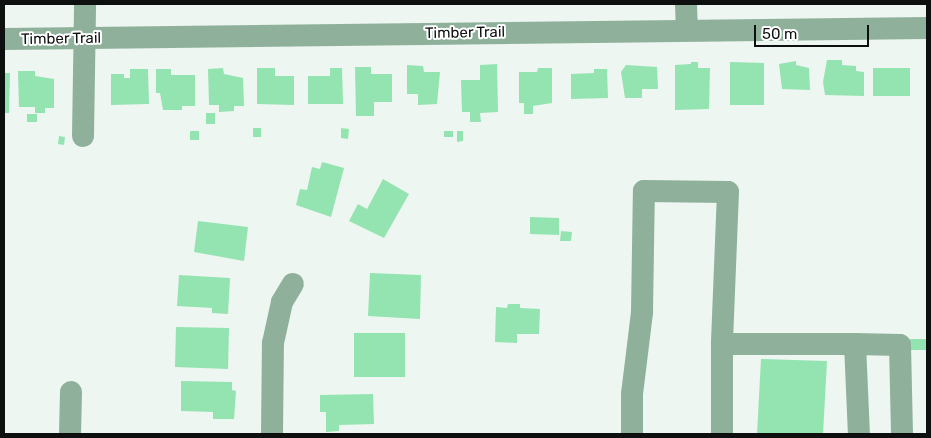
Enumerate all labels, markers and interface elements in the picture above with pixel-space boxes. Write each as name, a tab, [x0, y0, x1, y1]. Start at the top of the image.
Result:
scale bar	[756, 15, 871, 47]
street label: Timber Trail	[424, 23, 506, 43]
text: 50 m	[762, 25, 797, 43]
street label: Timber Trail	[20, 29, 102, 49]

